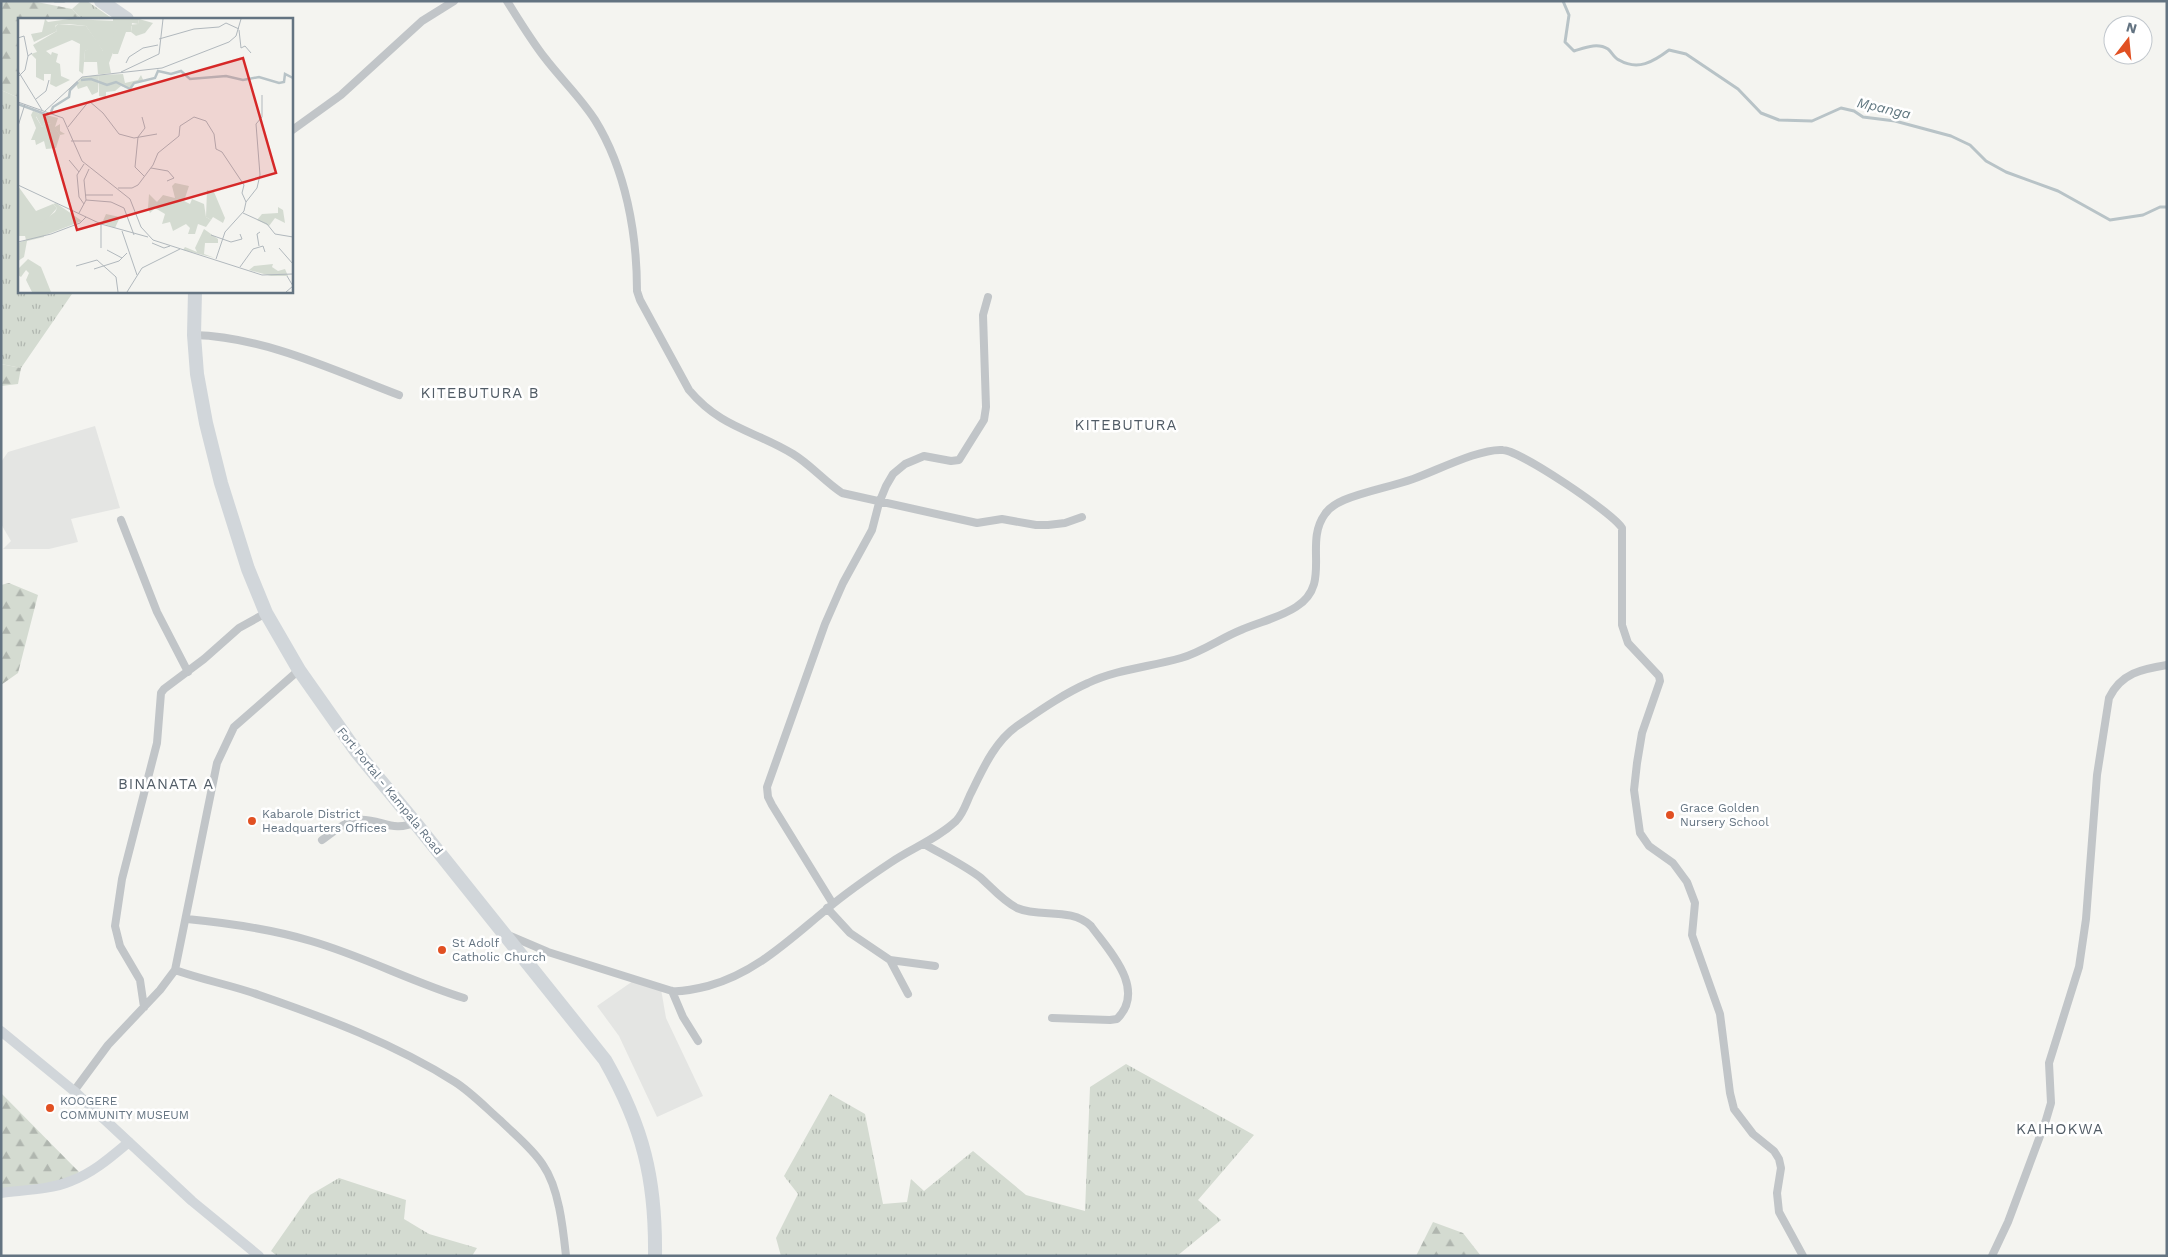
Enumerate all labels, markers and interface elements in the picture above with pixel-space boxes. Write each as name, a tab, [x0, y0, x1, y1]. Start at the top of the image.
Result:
north arrow	[2103, 15, 2153, 65]
inset map	[18, 18, 292, 292]
text: N	[2124, 18, 2139, 37]
water label: Mpanga	[1856, 94, 1913, 122]
district label: KITEBUTURA B	[420, 384, 540, 402]
district label: KITEBUTURA	[1075, 416, 1177, 434]
street label: Fort Portal - Kampala Road	[334, 725, 446, 857]
district label: BINANATA A	[118, 775, 214, 793]
place label: Grace Golden Nursery School	[1680, 801, 1769, 829]
place label: Kabarole District Headquarters Offices	[262, 807, 387, 835]
marker: Grace Golden Nursery School	[1664, 809, 1676, 821]
marker: Kabarole District Headquarters Offices	[246, 815, 258, 827]
place label: St Adolf Catholic Church	[452, 936, 546, 964]
marker: St Adolf Catholic Church	[436, 944, 448, 956]
place label: KOOGERE COMMUNITY MUSEUM	[60, 1094, 189, 1122]
marker: KOOGERE COMMUNITY MUSEUM	[44, 1102, 56, 1114]
district label: KAIHOKWA	[2016, 1120, 2104, 1138]

